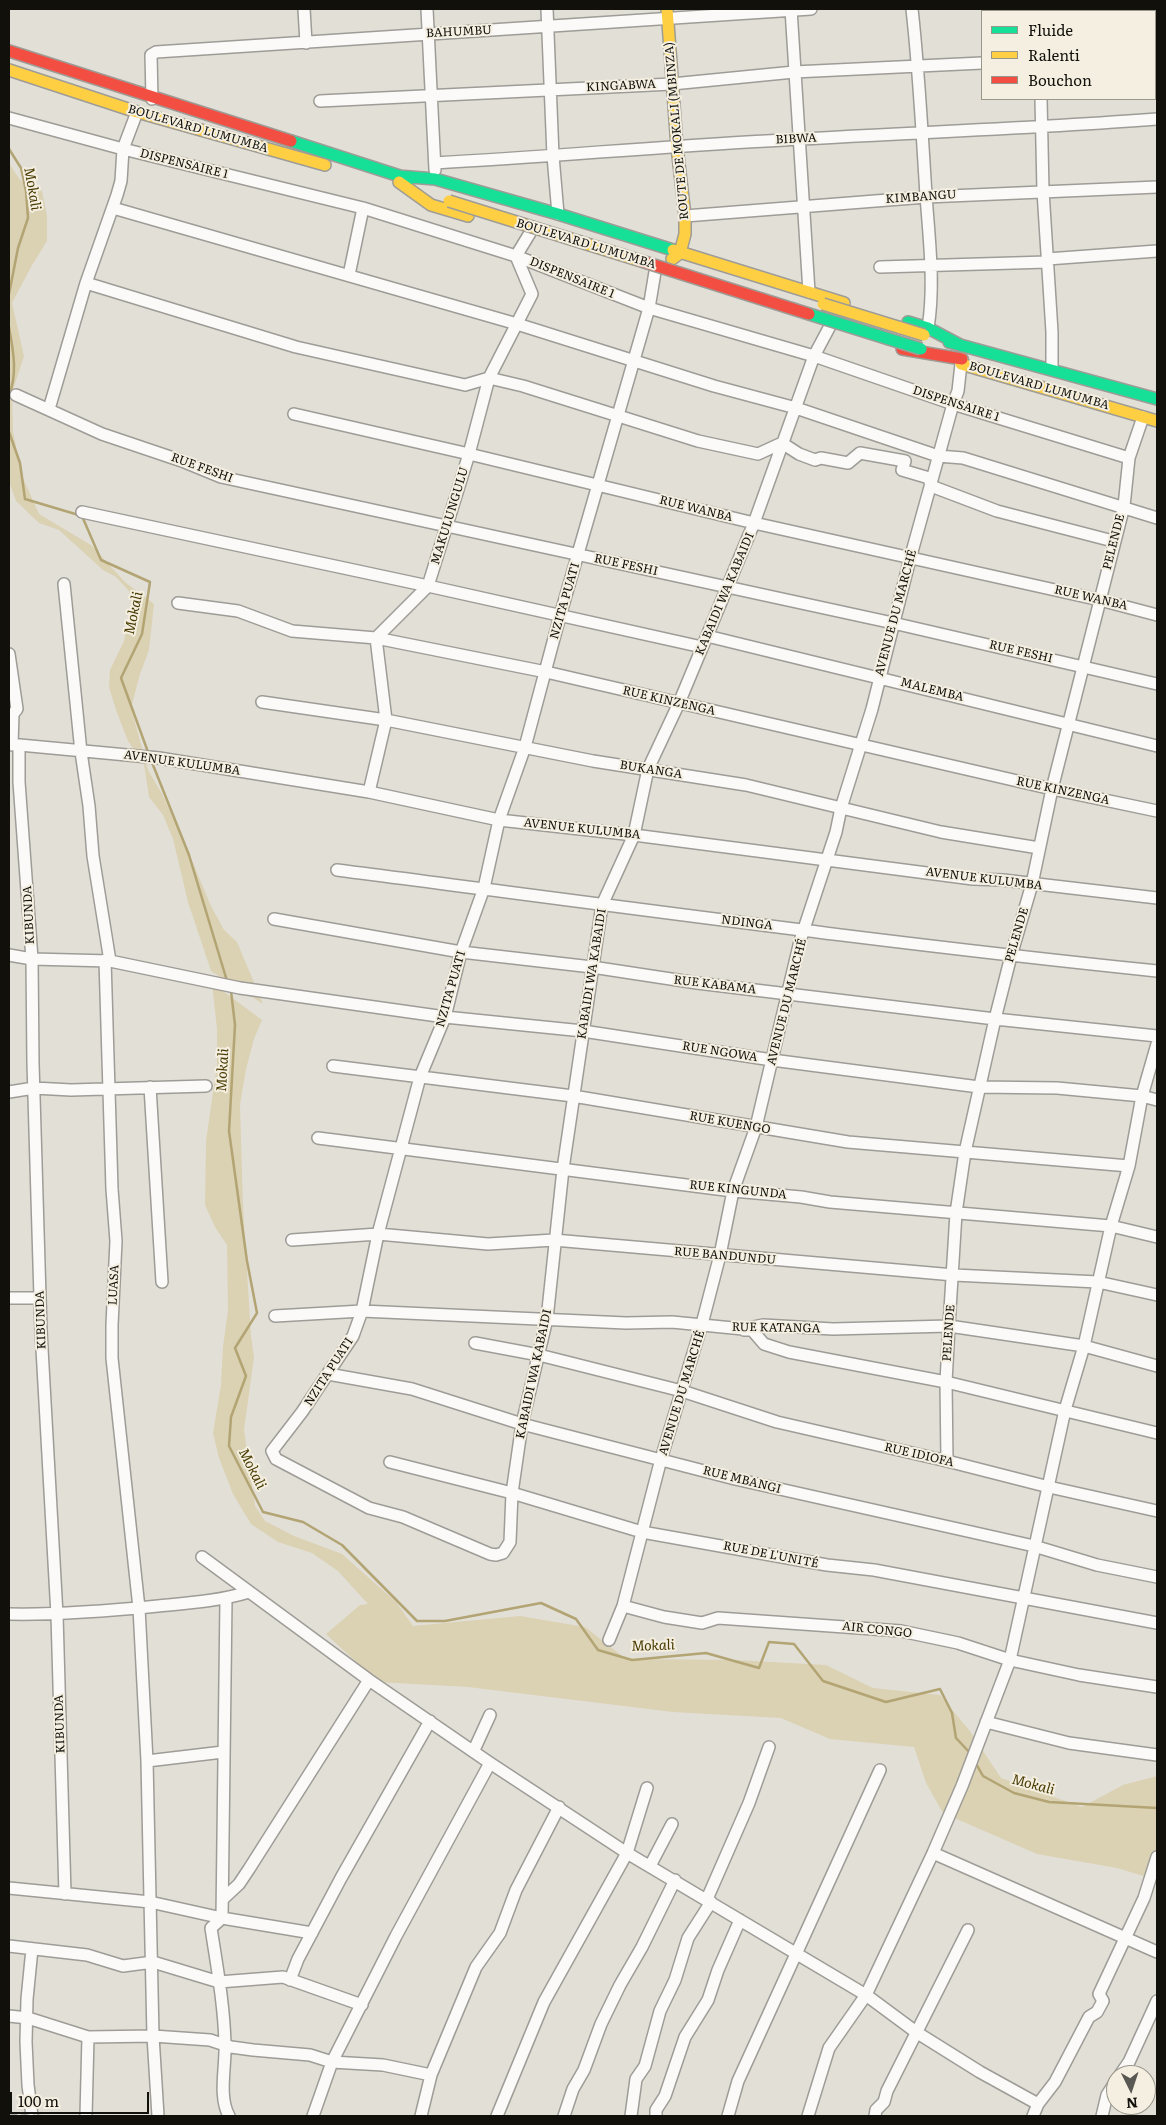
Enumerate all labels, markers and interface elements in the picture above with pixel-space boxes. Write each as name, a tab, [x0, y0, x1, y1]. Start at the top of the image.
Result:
legend	[981, 10, 1156, 100]
text: Fluide	[1028, 18, 1073, 41]
street label: BAHUMBU	[426, 23, 492, 41]
street label: ROUTE DE MOKALI (MBINZA)	[662, 41, 692, 221]
text: Ralenti	[1028, 43, 1080, 66]
text: Bouchon	[1028, 68, 1092, 91]
street label: KINGABWA	[586, 77, 656, 95]
street label: BOULEVARD LUMUMBA	[126, 102, 270, 156]
street label: BIBWA	[775, 131, 817, 147]
street label: DISPENSAIRE 1	[138, 146, 230, 182]
water label: Mokali	[20, 166, 44, 212]
street label: KIMBANGU	[885, 187, 957, 207]
street label: BOULEVARD LUMUMBA	[514, 216, 658, 272]
street label: DISPENSAIRE 1	[527, 254, 617, 302]
street label: BOULEVARD LUMUMBA	[967, 359, 1111, 413]
street label: DISPENSAIRE 1	[911, 383, 1001, 425]
street label: RUE FESHI	[169, 450, 235, 486]
street label: MAKULUNGULU	[428, 465, 472, 567]
street label: RUE WANBA	[658, 493, 734, 525]
street label: PELENDE	[1100, 513, 1128, 571]
street label: KABAIDI WA KABAIDI	[693, 530, 757, 658]
street label: AVENUE DU MARCHÉ	[872, 548, 920, 678]
street label: RUE FESHI	[593, 551, 659, 579]
street label: NZITA PUATI	[547, 561, 583, 641]
street label: RUE WANBA	[1053, 583, 1129, 613]
water label: Mokali	[121, 590, 147, 636]
street label: RUE FESHI	[988, 638, 1054, 666]
street label: MALEMBA	[899, 675, 965, 705]
street label: RUE KINZENGA	[621, 683, 717, 719]
street label: AVENUE KULUMBA	[123, 748, 241, 778]
street label: BUKANGA	[619, 758, 683, 782]
street label: RUE KINZENGA	[1015, 774, 1111, 808]
street label: AVENUE KULUMBA	[523, 816, 641, 842]
street label: AVENUE KULUMBA	[925, 865, 1043, 893]
street label: KIBUNDA	[20, 885, 38, 945]
street label: PELENDE	[1002, 906, 1032, 964]
street label: KABAIDI WA KABAIDI	[575, 908, 609, 1040]
street label: NDINGA	[720, 913, 774, 933]
street label: AVENUE DU MARCHÉ	[764, 937, 810, 1067]
street label: NZITA PUATI	[433, 949, 469, 1029]
street label: RUE KABAMA	[673, 973, 757, 997]
street label: RUE NGOWA	[681, 1039, 759, 1065]
water label: Mokali	[213, 1048, 233, 1092]
street label: RUE KUENGO	[688, 1109, 772, 1137]
street label: RUE KINGUNDA	[689, 1178, 787, 1202]
street label: RUE BANDUNDU	[673, 1244, 777, 1268]
street label: LUASA	[106, 1264, 122, 1306]
street label: KIBUNDA	[33, 1290, 49, 1350]
street label: PELENDE	[940, 1304, 958, 1362]
street label: KABAIDI WA KABAIDI	[513, 1308, 555, 1440]
street label: RUE KATANGA	[732, 1320, 820, 1336]
street label: AVENUE DU MARCHÉ	[656, 1329, 708, 1457]
street label: NZITA PUATI	[301, 1335, 357, 1409]
street label: RUE IDIOFA	[883, 1440, 955, 1470]
water label: Mokali	[235, 1446, 269, 1492]
street label: RUE MBANGI	[701, 1463, 783, 1497]
street label: RUE DE L'UNITÉ	[722, 1539, 820, 1571]
street label: AIR CONGO	[841, 1619, 913, 1641]
water label: Mokali	[631, 1637, 675, 1655]
street label: KIBUNDA	[52, 1694, 68, 1754]
water label: Mokali	[1010, 1771, 1056, 1799]
north arrow	[1106, 2065, 1156, 2115]
scale bar	[12, 2082, 151, 2114]
text: 100 m	[18, 2089, 59, 2112]
text: N	[1125, 2094, 1139, 2114]

